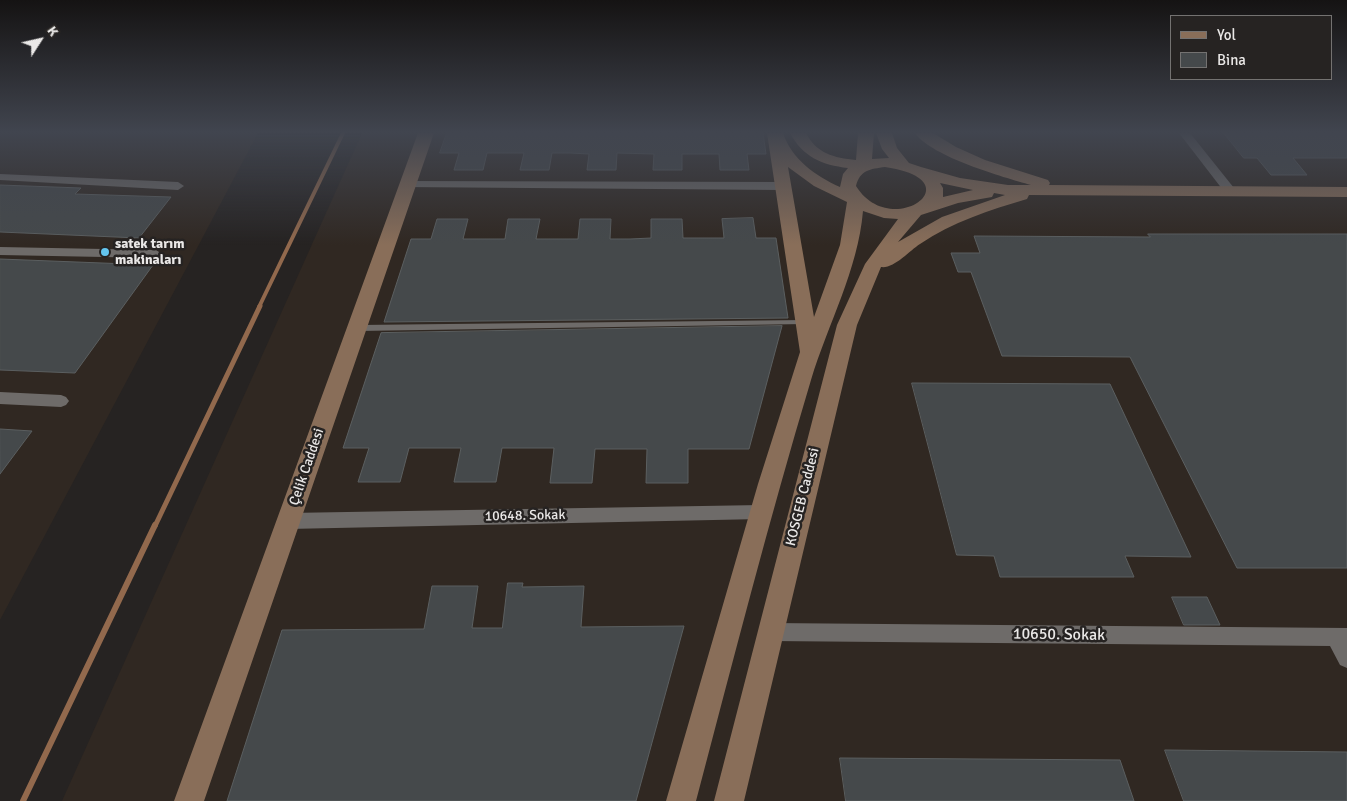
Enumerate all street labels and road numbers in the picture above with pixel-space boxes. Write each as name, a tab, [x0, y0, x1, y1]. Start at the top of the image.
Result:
street label: Çelik Caddesi	[286, 426, 328, 508]
street label: KOSGEB Caddesi	[783, 446, 823, 548]
street label: 10648. Sokak	[484, 507, 566, 525]
street label: 10650. Sokak	[1013, 625, 1105, 645]

